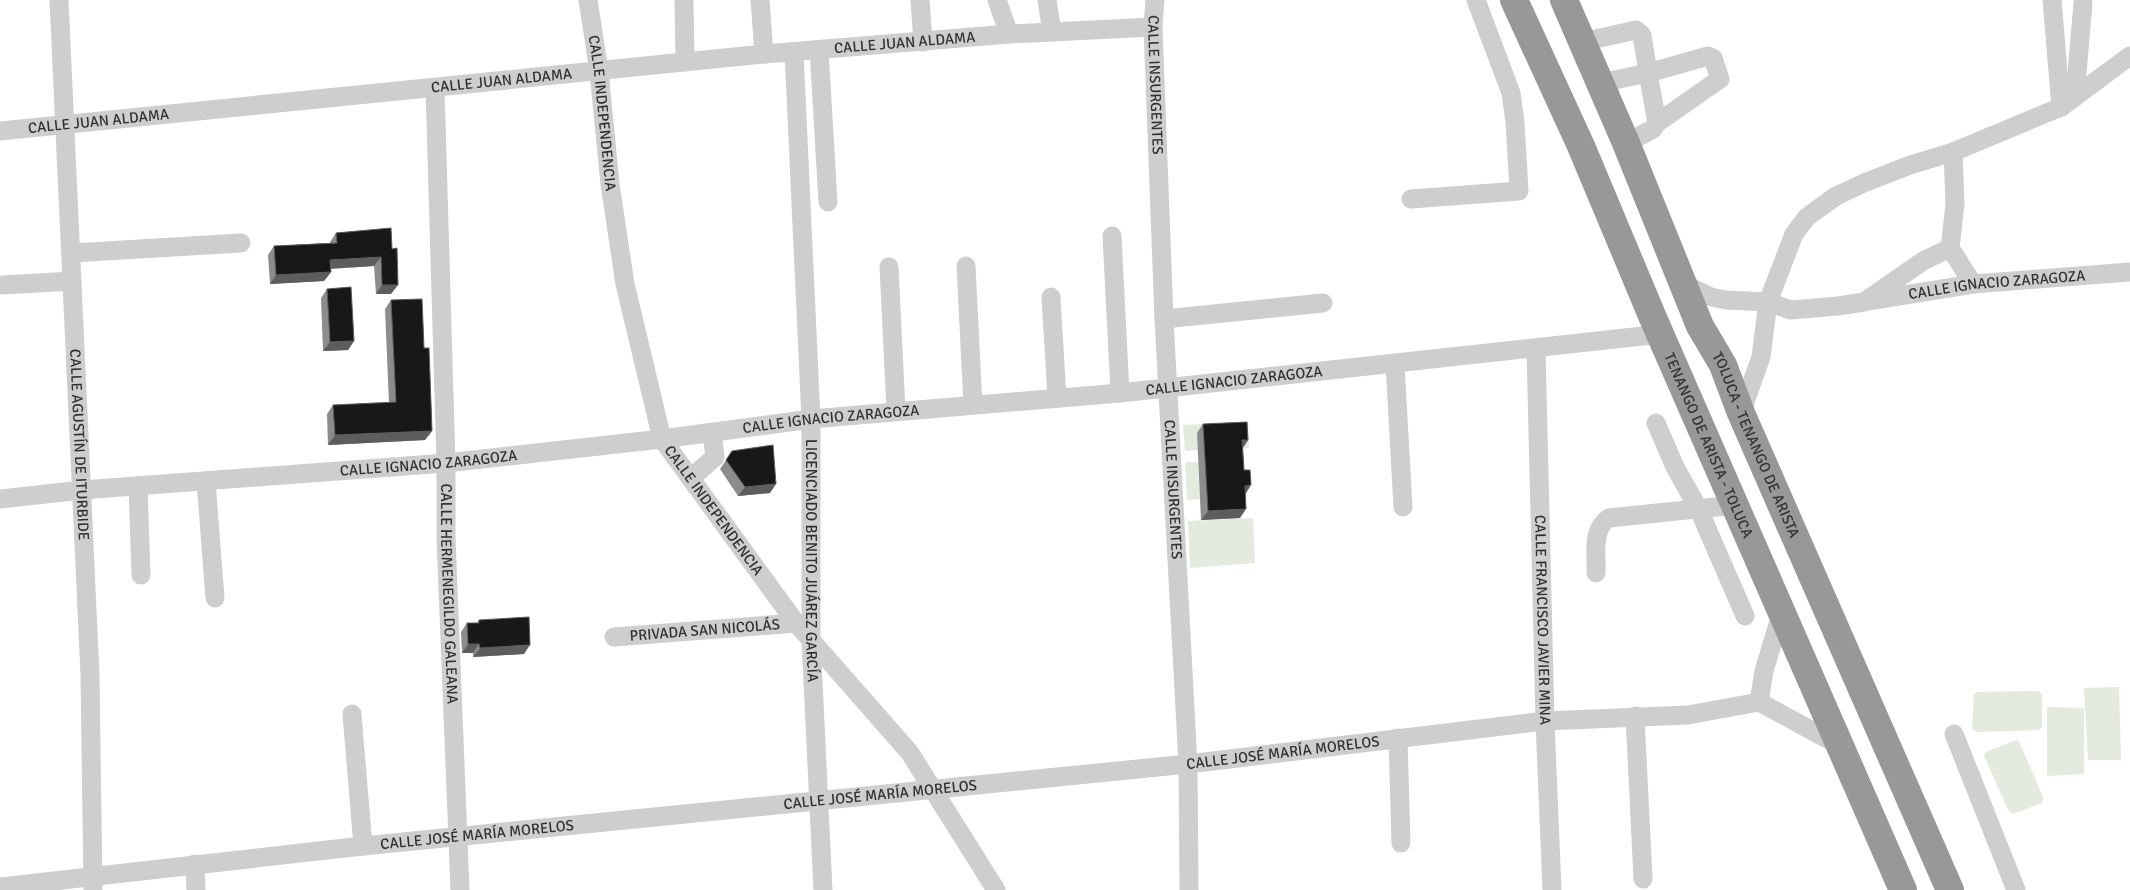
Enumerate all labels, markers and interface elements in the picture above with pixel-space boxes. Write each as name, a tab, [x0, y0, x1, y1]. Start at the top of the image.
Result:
street label: CALLE INSURGENTES	[1144, 14, 1167, 155]
street label: CALLE JUAN ALDAMA	[833, 28, 976, 57]
street label: CALLE INDEPENDENCIA	[585, 34, 620, 192]
street label: CALLE JUAN ALDAMA	[430, 64, 573, 97]
street label: CALLE JUAN ALDAMA	[27, 105, 170, 137]
street label: CALLE IGNACIO ZARAGOZA	[1907, 266, 2086, 303]
street label: CALLE AGUSTÍN DE ITURBIDE	[66, 348, 93, 541]
street label: TOLUCA - TENANGO DE ARISTA	[1708, 349, 1804, 541]
street label: TENANGO DE ARISTA - TOLUCA	[1660, 350, 1757, 541]
street label: CALLE IGNACIO ZARAGOZA	[1145, 362, 1323, 399]
street label: CALLE IGNACIO ZARAGOZA	[741, 401, 920, 437]
street label: CALLE INSURGENTES	[1160, 419, 1186, 560]
street label: LICENCIADO BENITO JUÁREZ GARCÍA	[802, 439, 823, 682]
street label: CALLE INDEPENDENCIA	[661, 442, 767, 579]
street label: CALLE IGNACIO ZARAGOZA	[339, 446, 518, 480]
street label: CALLE HERMENEGILDO GALEANA	[437, 484, 462, 704]
street label: CALLE FRANCISCO JAVIER MINA	[1531, 515, 1554, 725]
street label: PRIVADA SAN NICOLÁS	[629, 615, 781, 645]
street label: CALLE JOSÉ MARÍA MORELOS	[1185, 732, 1381, 773]
street label: CALLE JOSÉ MARÍA MORELOS	[782, 776, 978, 813]
street label: CALLE JOSÉ MARÍA MORELOS	[379, 816, 575, 853]

